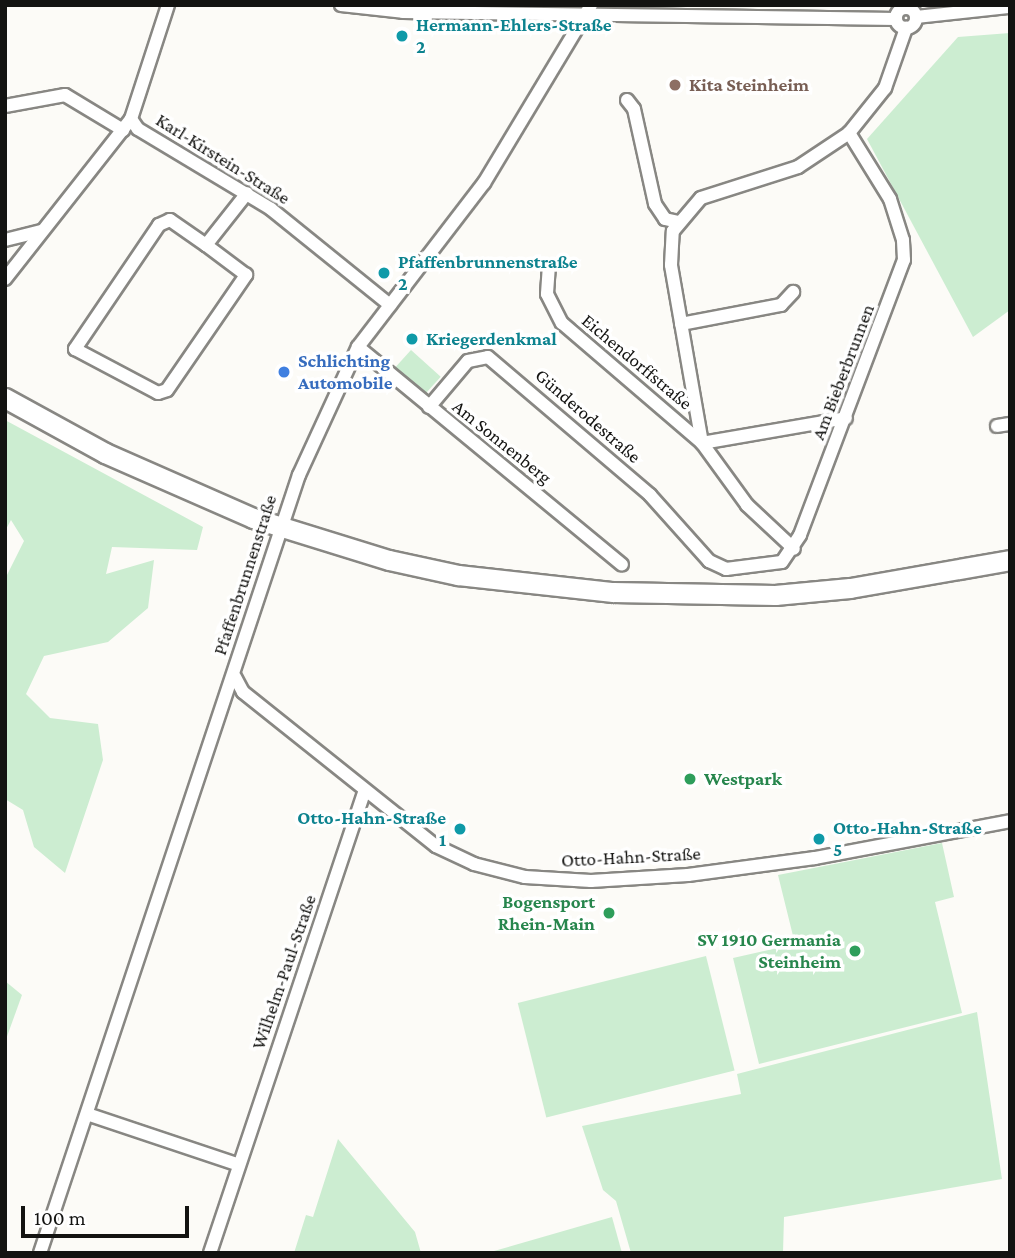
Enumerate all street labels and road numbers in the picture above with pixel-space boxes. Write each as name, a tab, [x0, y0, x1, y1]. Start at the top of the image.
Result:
street label: Karl-Kirstein-Straße	[152, 109, 294, 209]
street label: Am Bieberbrunnen	[807, 301, 879, 443]
street label: Eichendorffstraße	[577, 309, 697, 415]
street label: Günderodestraße	[530, 364, 646, 468]
street label: Am Sonnenberg	[448, 395, 556, 489]
street label: Pfaffenbrunnenstraße	[208, 492, 282, 658]
street label: Otto-Hahn-Straße	[561, 842, 701, 872]
street label: Wilhelm-Paul-Straße	[247, 892, 321, 1052]

